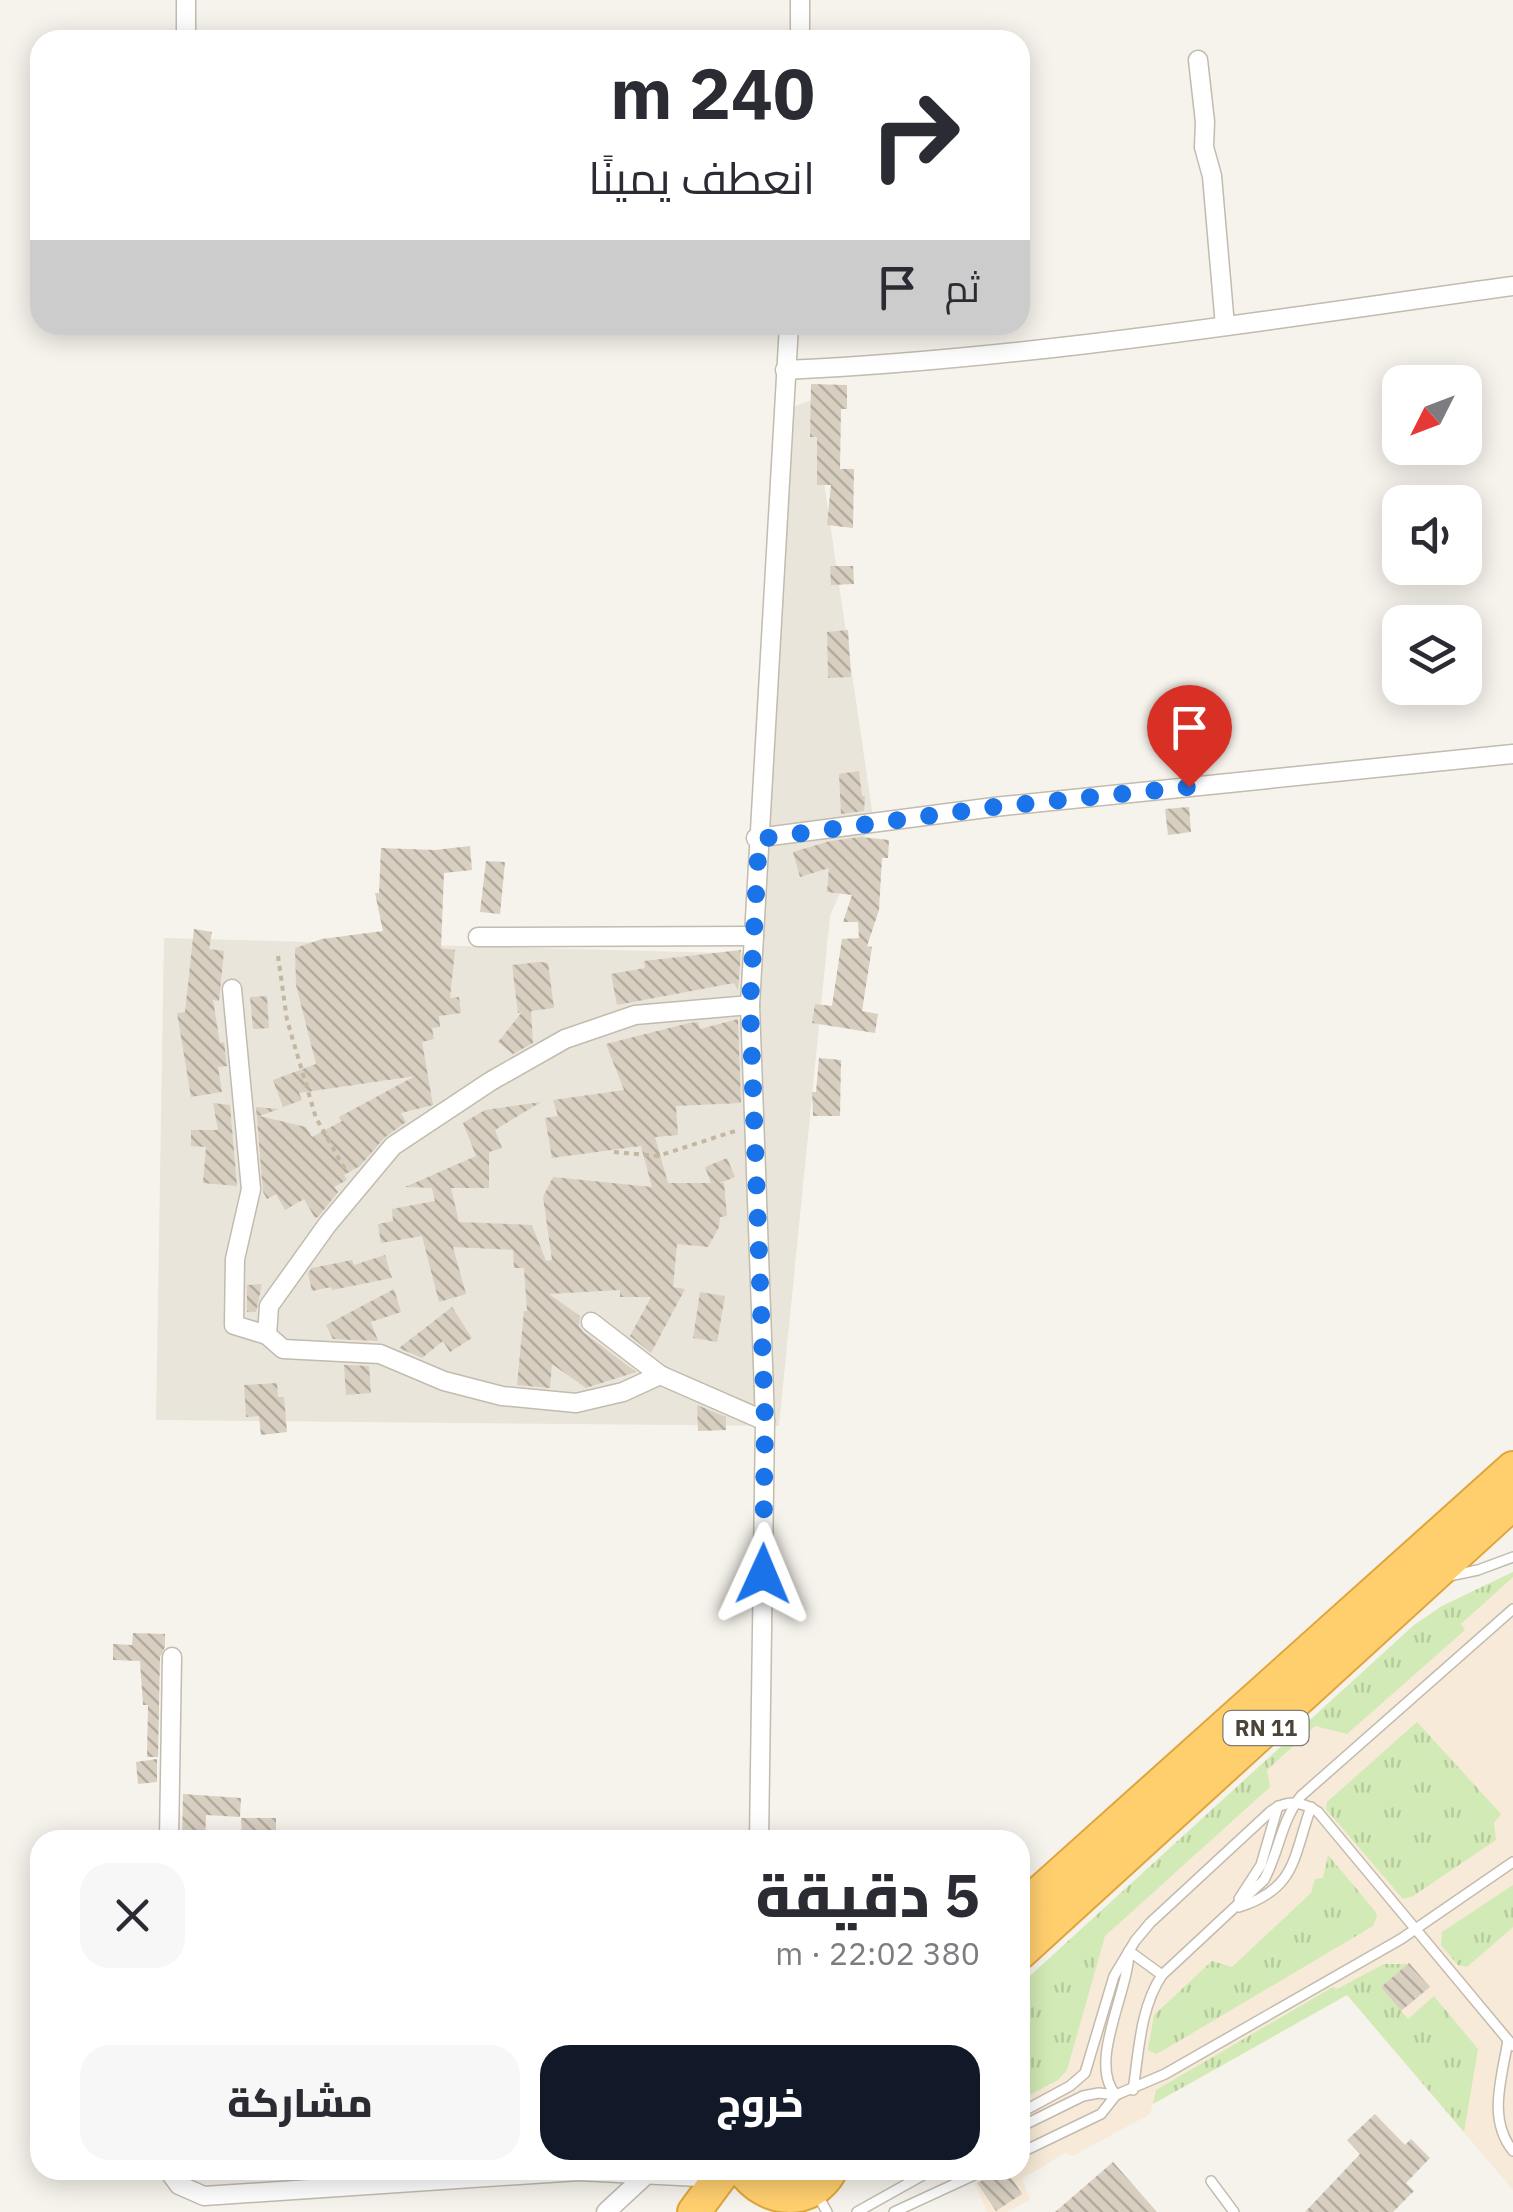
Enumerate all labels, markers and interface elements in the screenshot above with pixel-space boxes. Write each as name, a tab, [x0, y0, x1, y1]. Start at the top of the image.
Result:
text: 240 m	[610, 47, 815, 138]
icon: right	[850, 70, 980, 200]
text: انعطف يمينًا	[588, 148, 815, 206]
icon: arrive	[870, 260, 925, 315]
text: ثم	[945, 263, 980, 312]
north arrow	[1382, 365, 1482, 465]
map controls	[1382, 365, 1482, 705]
button: sound	[1382, 485, 1482, 585]
button: layers	[1382, 605, 1482, 705]
pin	[1147, 685, 1232, 788]
icon: arrive	[1162, 700, 1217, 755]
position arrow	[711, 1522, 815, 1626]
road number: RN 11	[1224, 1711, 1308, 1745]
text: 5 دقيقة	[756, 1855, 980, 1934]
button: close	[80, 1863, 185, 1968]
text: 380 m · 22:02	[775, 1932, 980, 1974]
button: مشاركة	[80, 2045, 520, 2160]
button: خروج	[540, 2045, 980, 2160]

